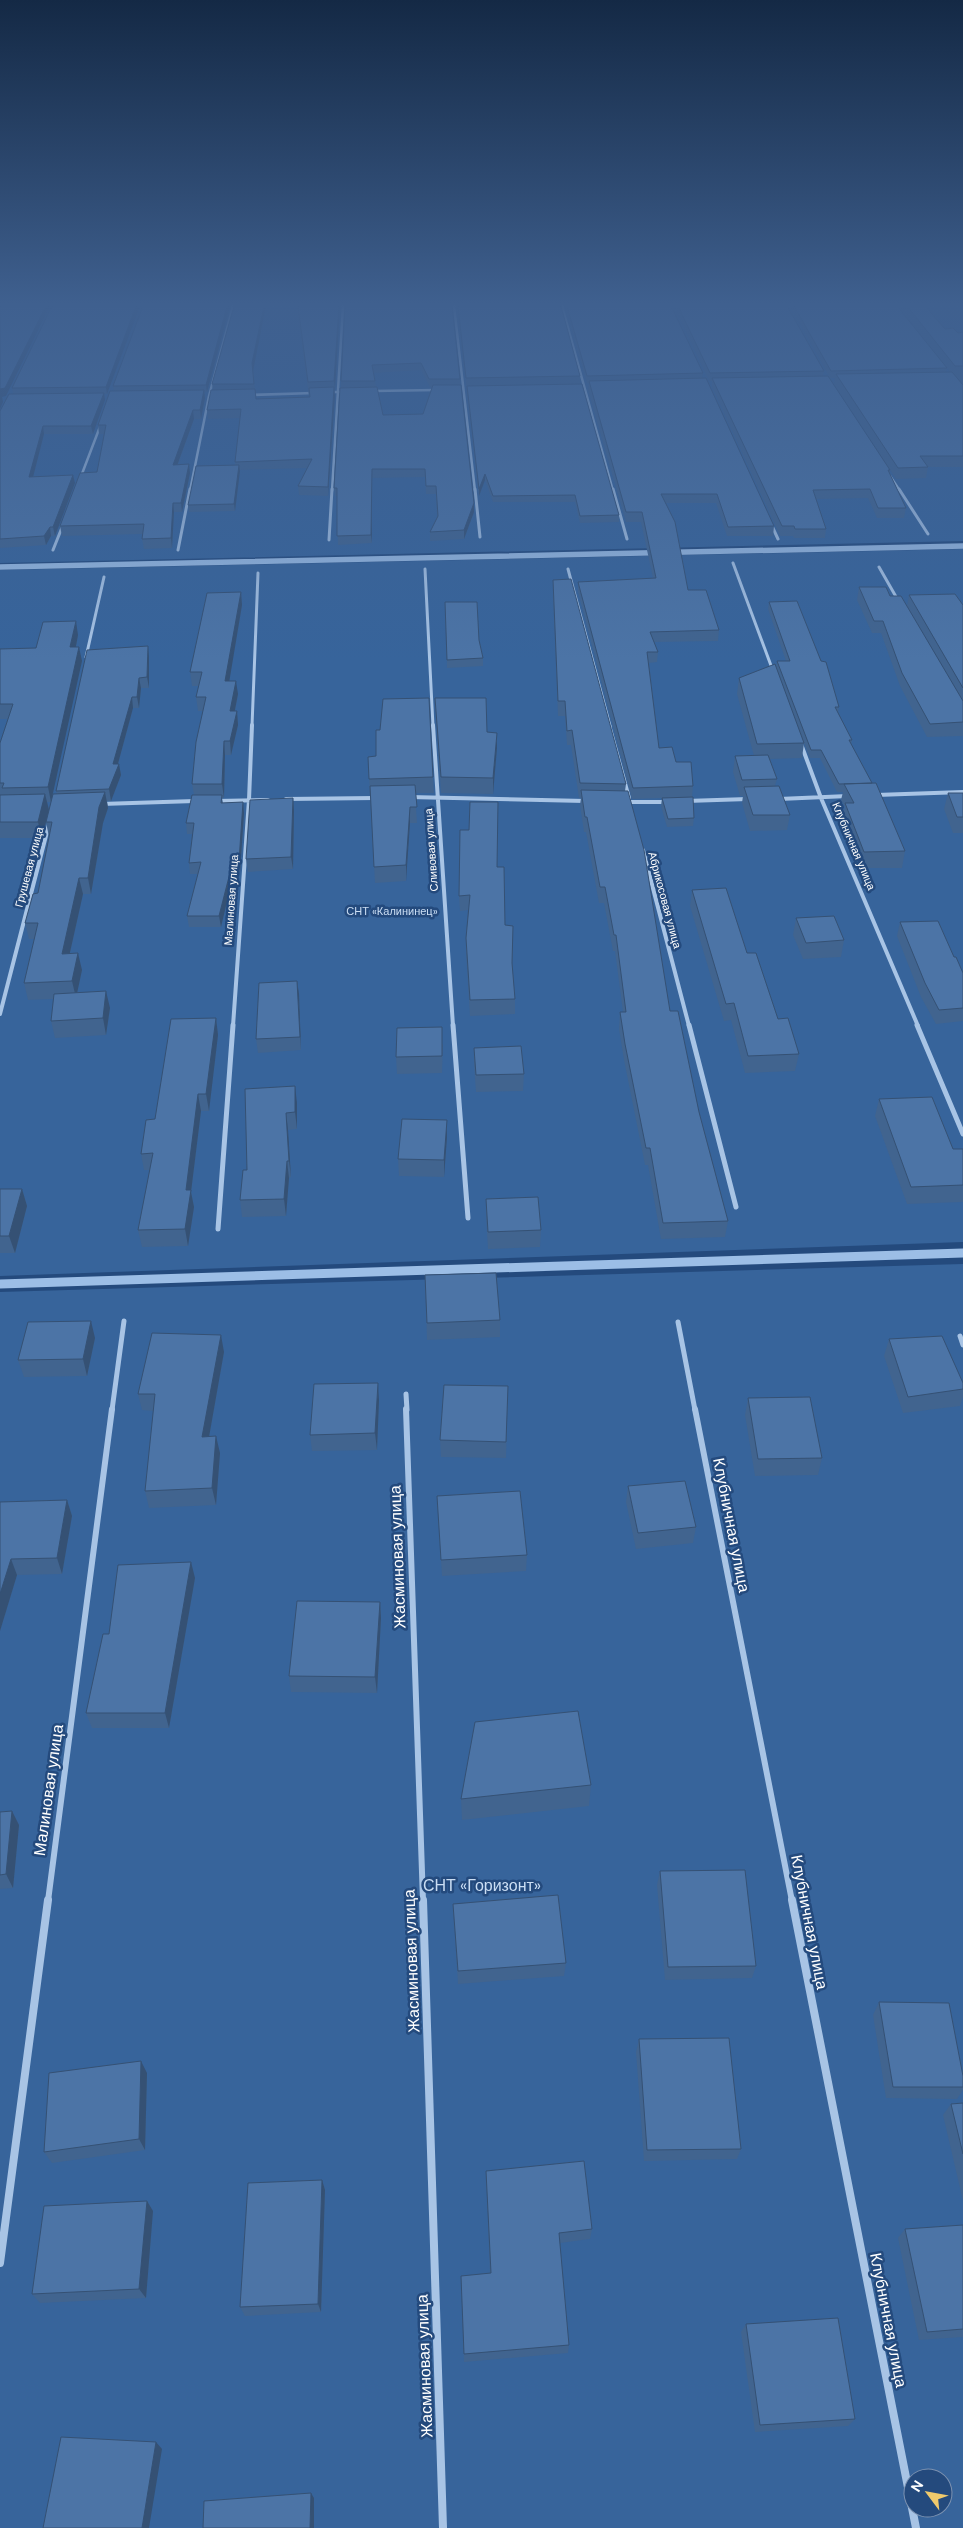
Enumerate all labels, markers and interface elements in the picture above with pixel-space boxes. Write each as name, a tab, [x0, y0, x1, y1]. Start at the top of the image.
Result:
street label: Клубничная улица	[829, 800, 879, 893]
street label: Сливовая улица	[421, 807, 441, 892]
street label: Грушевая улица	[12, 824, 47, 909]
street label: Абрикосовая улица	[645, 850, 685, 951]
street label: Малиновая улица	[221, 853, 241, 946]
park label: СНТ «Калининец»	[346, 904, 438, 918]
street label: Клубничная улица	[708, 1456, 755, 1594]
street label: Жасминовая улица	[384, 1485, 411, 1629]
street label: Малиновая улица	[29, 1723, 68, 1857]
street label: Клубничная улица	[786, 1853, 833, 1991]
park label: СНТ «Горизонт»	[423, 1875, 541, 1896]
street label: Жасминовая улица	[398, 1889, 425, 2033]
street label: Клубничная улица	[865, 2251, 912, 2389]
street label: Жасминовая улица	[411, 2294, 438, 2438]
north arrow	[903, 2468, 953, 2518]
text: N	[907, 2477, 927, 2495]

